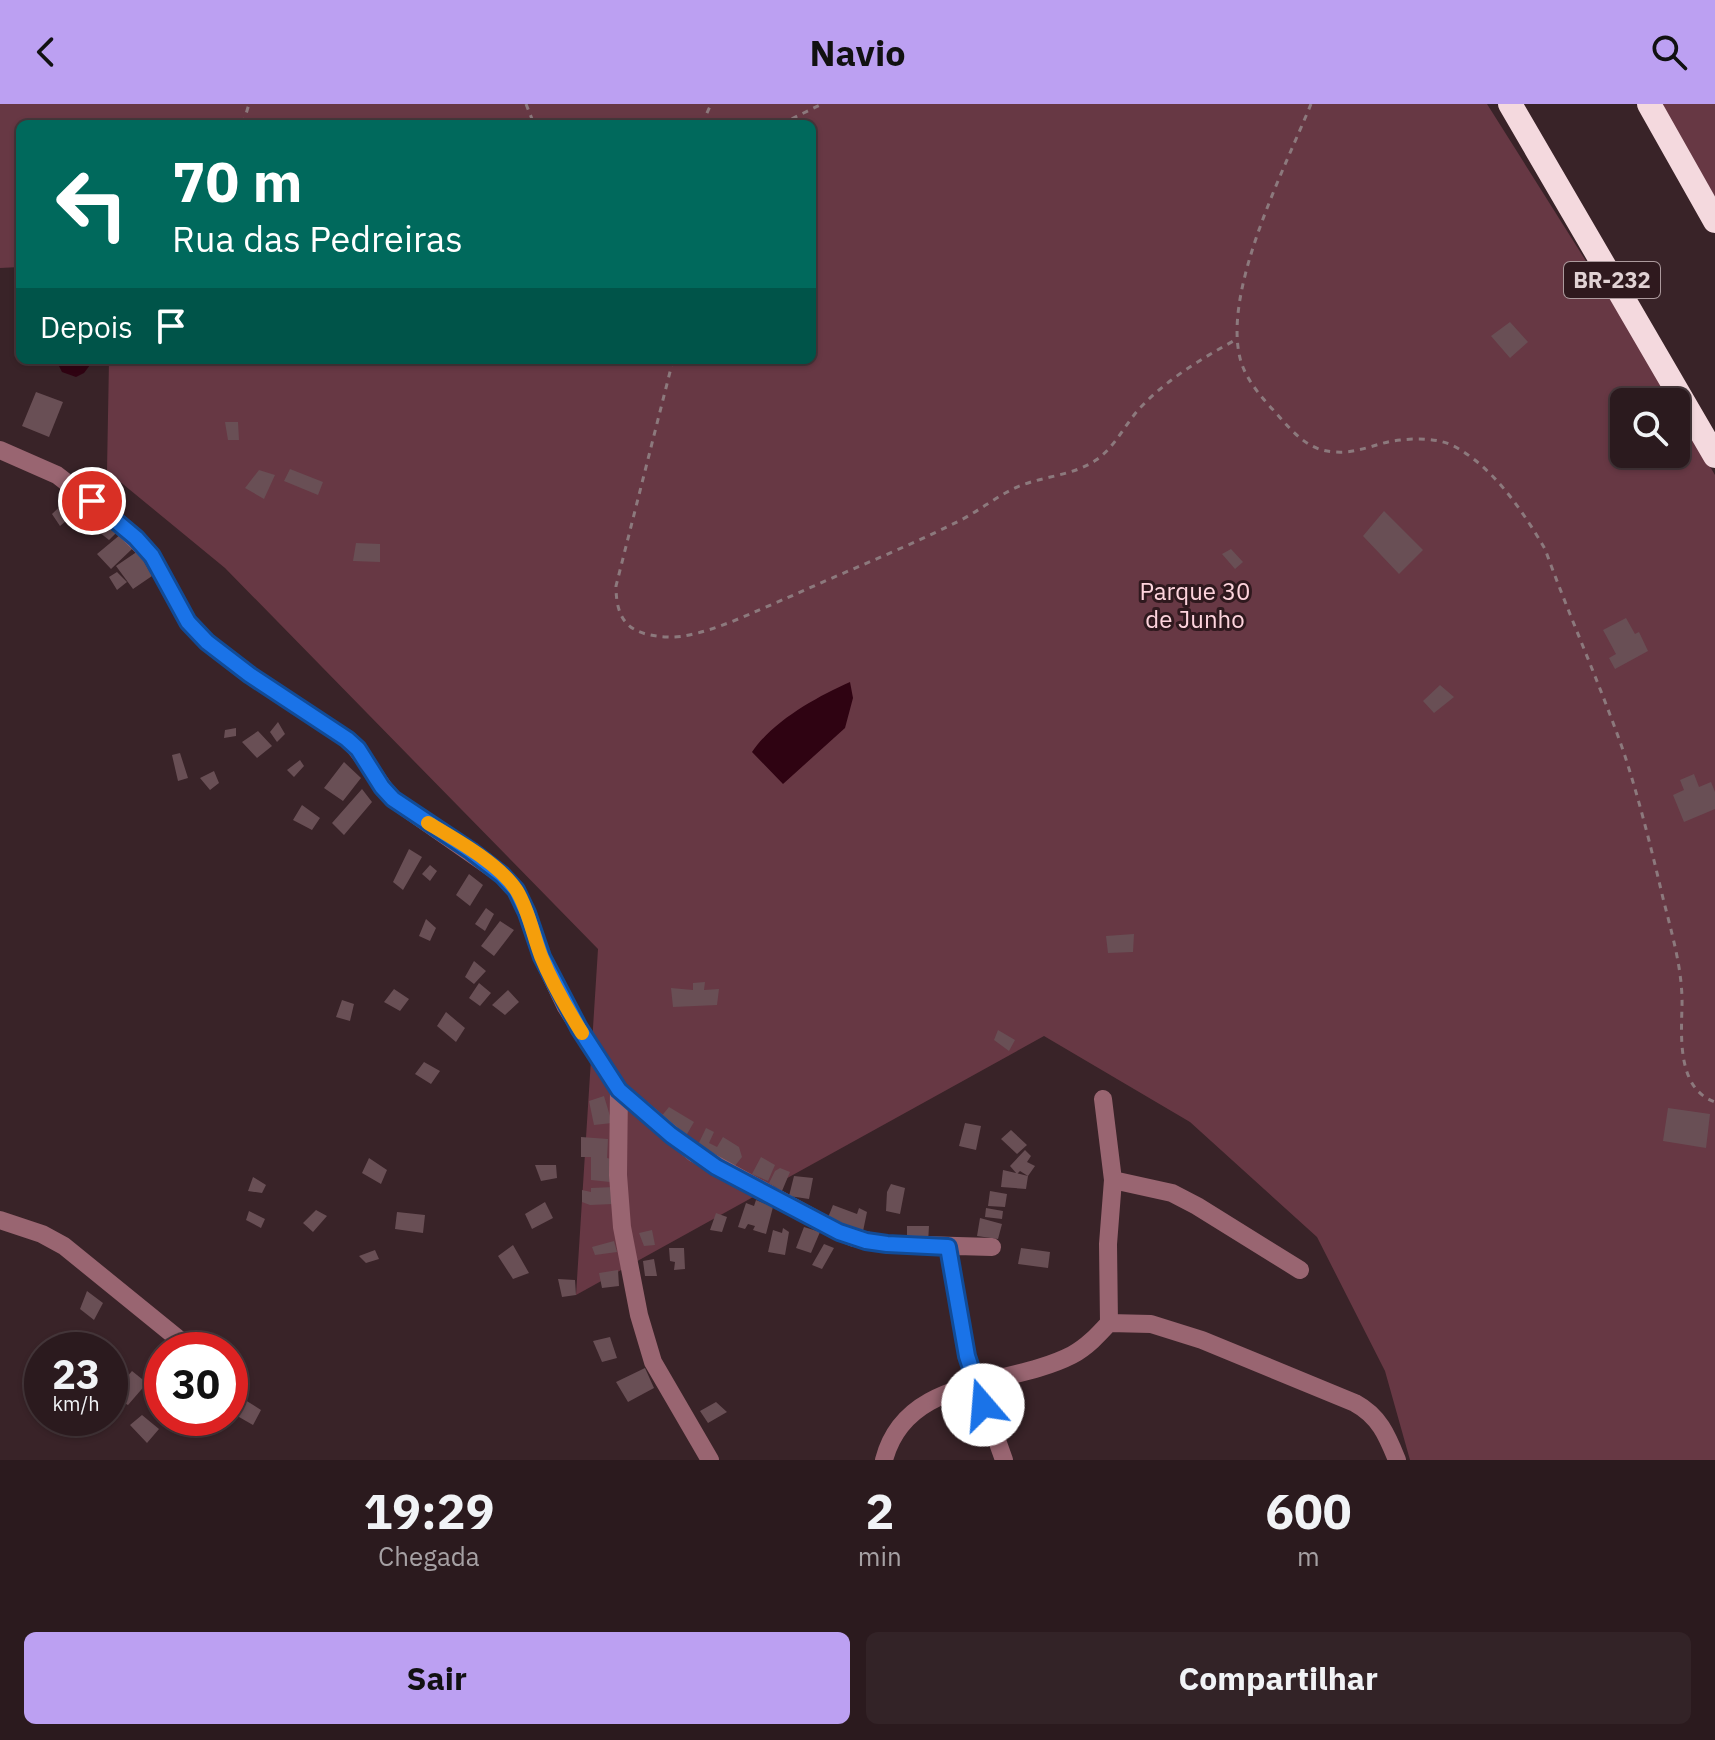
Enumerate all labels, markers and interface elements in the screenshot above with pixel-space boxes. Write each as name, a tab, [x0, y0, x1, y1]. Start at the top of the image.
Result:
text: Navio	[809, 29, 906, 76]
icon: back	[24, 30, 68, 74]
icon: search	[1647, 30, 1691, 74]
text: 70 m	[172, 145, 302, 217]
icon: left	[40, 152, 144, 256]
text: Rua das Pedreiras	[172, 215, 463, 262]
road number: BR-232	[1564, 262, 1660, 298]
icon: arrive	[149, 304, 193, 348]
text: Depois	[40, 307, 133, 346]
map controls	[1610, 388, 1690, 468]
button: search	[1610, 388, 1690, 468]
pin	[58, 467, 126, 535]
icon: arrive	[70, 479, 114, 523]
park label: Parque 30 de Junho	[1140, 575, 1250, 635]
speed limit sign: 30	[144, 1332, 248, 1436]
text: 23	[52, 1348, 100, 1400]
position arrow	[941, 1363, 1025, 1447]
text: km/h	[52, 1390, 100, 1417]
text: 19:29	[363, 1480, 494, 1542]
text: 2	[865, 1480, 894, 1542]
text: 600	[1265, 1480, 1352, 1542]
text: Chegada	[378, 1539, 480, 1573]
text: min	[858, 1539, 902, 1573]
text: m	[1297, 1539, 1320, 1573]
button: Sair	[24, 1632, 850, 1724]
button: Compartilhar	[866, 1632, 1691, 1724]

